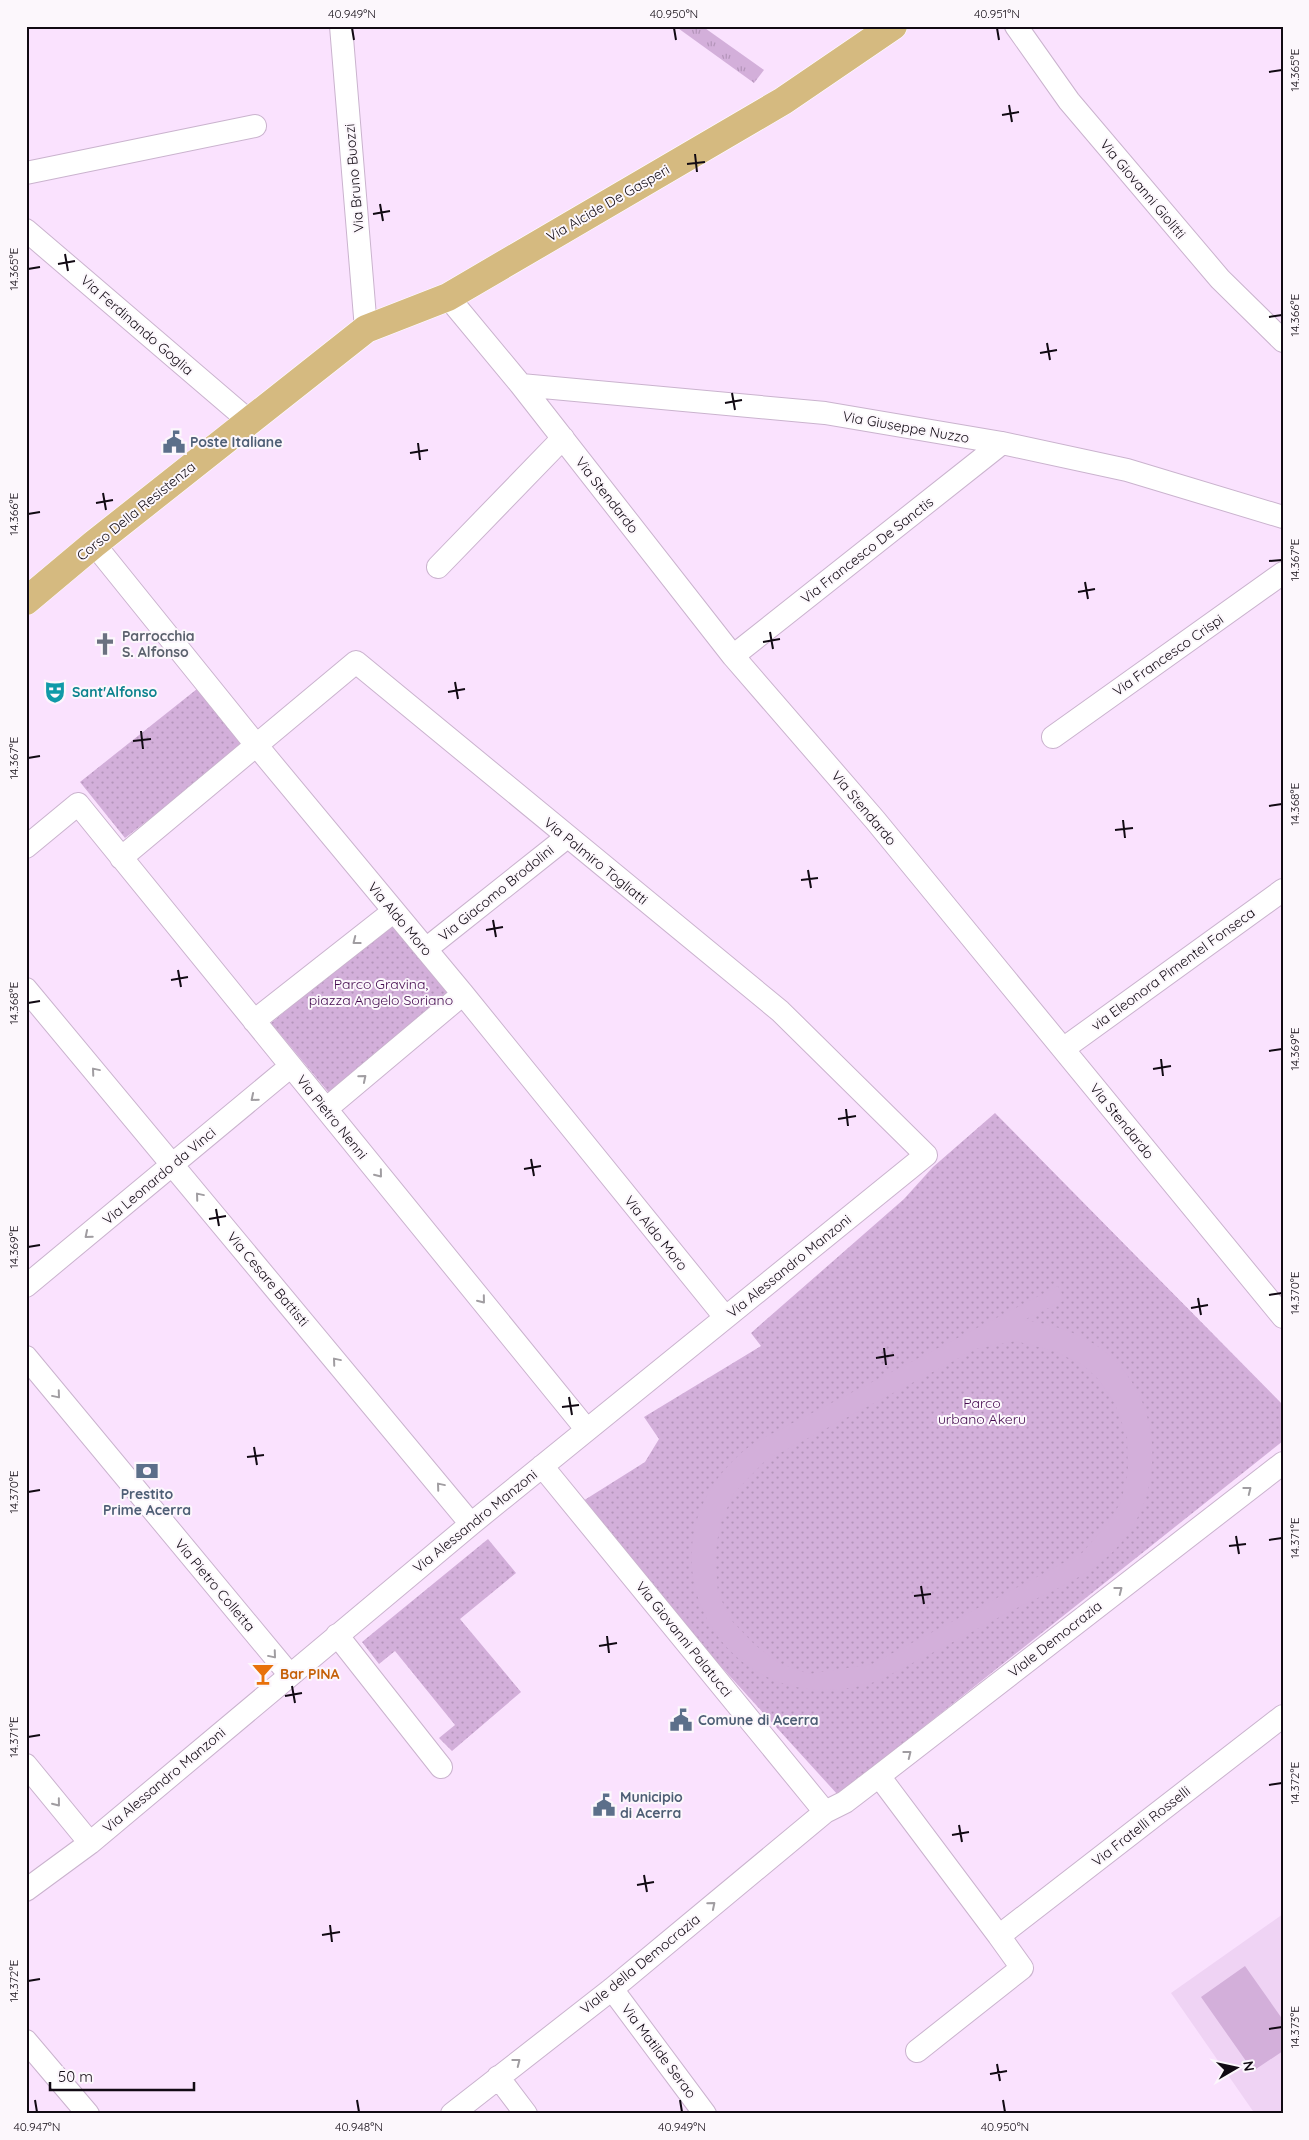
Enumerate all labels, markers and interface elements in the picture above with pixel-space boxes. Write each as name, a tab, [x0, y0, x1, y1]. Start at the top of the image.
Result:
text: 40.949°N	[328, 6, 376, 21]
text: 40.950°N	[650, 6, 698, 21]
text: 40.951°N	[974, 6, 1020, 21]
text: 14.365°E	[1287, 48, 1302, 91]
street label: Via Bruno Buozzi	[340, 123, 368, 233]
street label: Via Giovanni Giolitti	[1096, 136, 1190, 242]
street label: Via Alcide De Gasperi	[543, 160, 673, 246]
text: 14.365°E	[6, 247, 21, 290]
street label: Via Ferdinando Goglia	[77, 271, 197, 379]
text: 14.366°E	[1287, 293, 1302, 336]
street label: Via Giuseppe Nuzzo	[841, 407, 971, 447]
public building icon: Poste Italiane	[161, 429, 187, 455]
place label: Poste Italiane	[190, 433, 282, 451]
street label: Via Stendardo	[572, 453, 642, 537]
street label: Corso Della Resistenza	[73, 457, 199, 565]
text: 14.366°E	[6, 492, 21, 535]
street label: Via Francesco De Sanctis	[797, 493, 937, 607]
text: 14.367°E	[1287, 539, 1302, 581]
street label: Via Francesco Crispi	[1109, 610, 1227, 700]
place label: Parrocchia S. Alfonso	[122, 627, 195, 661]
church icon: Parrocchia S. Alfonso	[92, 631, 118, 657]
theatre icon: Sant'Alfonso	[42, 679, 68, 705]
place label: Sant'Alfonso	[72, 683, 157, 701]
text: 14.367°E	[6, 737, 21, 779]
street label: Via Stendardo	[827, 767, 901, 849]
text: 14.368°E	[1287, 782, 1302, 825]
street label: Via Palmiro Togliatti	[540, 813, 652, 909]
street label: Via Giacomo Brodolini	[435, 841, 557, 945]
street label: Via Aldo Moro	[364, 878, 436, 960]
street label: via Eleonora Pimentel Fonseca	[1087, 903, 1259, 1035]
one-way arrow	[353, 936, 362, 944]
park label: Parco Gravina, piazza Angelo Soriano	[309, 975, 453, 1009]
text: 14.368°E	[6, 981, 21, 1024]
text: 14.369°E	[1287, 1027, 1302, 1071]
one-way arrow	[92, 1068, 100, 1077]
street label: Via Pietro Nenni	[293, 1071, 371, 1163]
one-way arrow	[358, 1075, 367, 1084]
street label: Via Stendardo	[1086, 1080, 1158, 1162]
one-way arrow	[250, 1092, 259, 1101]
street label: Via Leonardo da Vinci	[99, 1123, 219, 1229]
one-way arrow	[373, 1168, 381, 1177]
street label: Via Aldo Moro	[620, 1192, 692, 1274]
one-way arrow	[196, 1193, 204, 1202]
street label: Via Alessandro Manzoni	[723, 1210, 855, 1322]
text: 14.369°E	[6, 1225, 21, 1269]
street label: Via Cesare Battisti	[223, 1228, 313, 1330]
one-way arrow	[85, 1229, 94, 1237]
text: 14.370°E	[1287, 1271, 1302, 1315]
one-way arrow	[476, 1294, 484, 1303]
one-way arrow	[334, 1358, 342, 1367]
one-way arrow	[52, 1389, 60, 1398]
park label: Parco urbano Akeru	[938, 1394, 1026, 1428]
bank icon: Prestito Prime Acerra	[134, 1458, 160, 1484]
street label: Via Alessandro Manzoni	[409, 1465, 541, 1577]
text: 14.370°E	[6, 1470, 21, 1514]
one-way arrow	[438, 1483, 446, 1492]
place label: Prestito Prime Acerra	[103, 1485, 191, 1519]
one-way arrow	[1242, 1487, 1251, 1495]
text: 14.371°E	[1287, 1517, 1302, 1559]
street label: Via Pietro Colletta	[171, 1535, 259, 1635]
street label: Via Giovanni Palatucci	[632, 1578, 736, 1700]
one-way arrow	[1113, 1587, 1122, 1595]
street label: Viale Democrazia	[1005, 1597, 1105, 1681]
one-way arrow	[267, 1649, 276, 1658]
bar icon: Bar PINA	[250, 1661, 276, 1687]
place label: Bar PINA	[280, 1665, 340, 1683]
public building icon: Comune di Acerra	[668, 1707, 694, 1733]
place label: Comune di Acerra	[698, 1711, 818, 1729]
text: 14.371°E	[6, 1716, 21, 1758]
street label: Via Alessandro Manzoni	[99, 1723, 229, 1837]
one-way arrow	[902, 1751, 911, 1759]
text: 14.372°E	[1287, 1761, 1302, 1804]
street label: Via Fratelli Rosselli	[1088, 1782, 1194, 1870]
place label: Municipio di Acerra	[620, 1788, 683, 1822]
public building icon: Municipio di Acerra	[591, 1792, 617, 1818]
one-way arrow	[52, 1797, 60, 1806]
one-way arrow	[706, 1903, 715, 1911]
street label: Viale della Democrazia	[576, 1910, 704, 2018]
text: 14.372°E	[6, 1959, 21, 2002]
street label: Via Matilde Serao	[618, 2000, 700, 2102]
text: 14.373°E	[1287, 2006, 1302, 2048]
north arrow	[1212, 2042, 1262, 2092]
one-way arrow	[512, 2059, 521, 2068]
text: N	[1239, 2059, 1259, 2072]
scale bar	[50, 2060, 194, 2092]
text: 50 m	[58, 2067, 93, 2086]
text: 40.947°N	[13, 2119, 61, 2134]
text: 40.948°N	[335, 2119, 383, 2134]
text: 40.949°N	[658, 2119, 706, 2134]
text: 40.950°N	[981, 2119, 1029, 2134]

